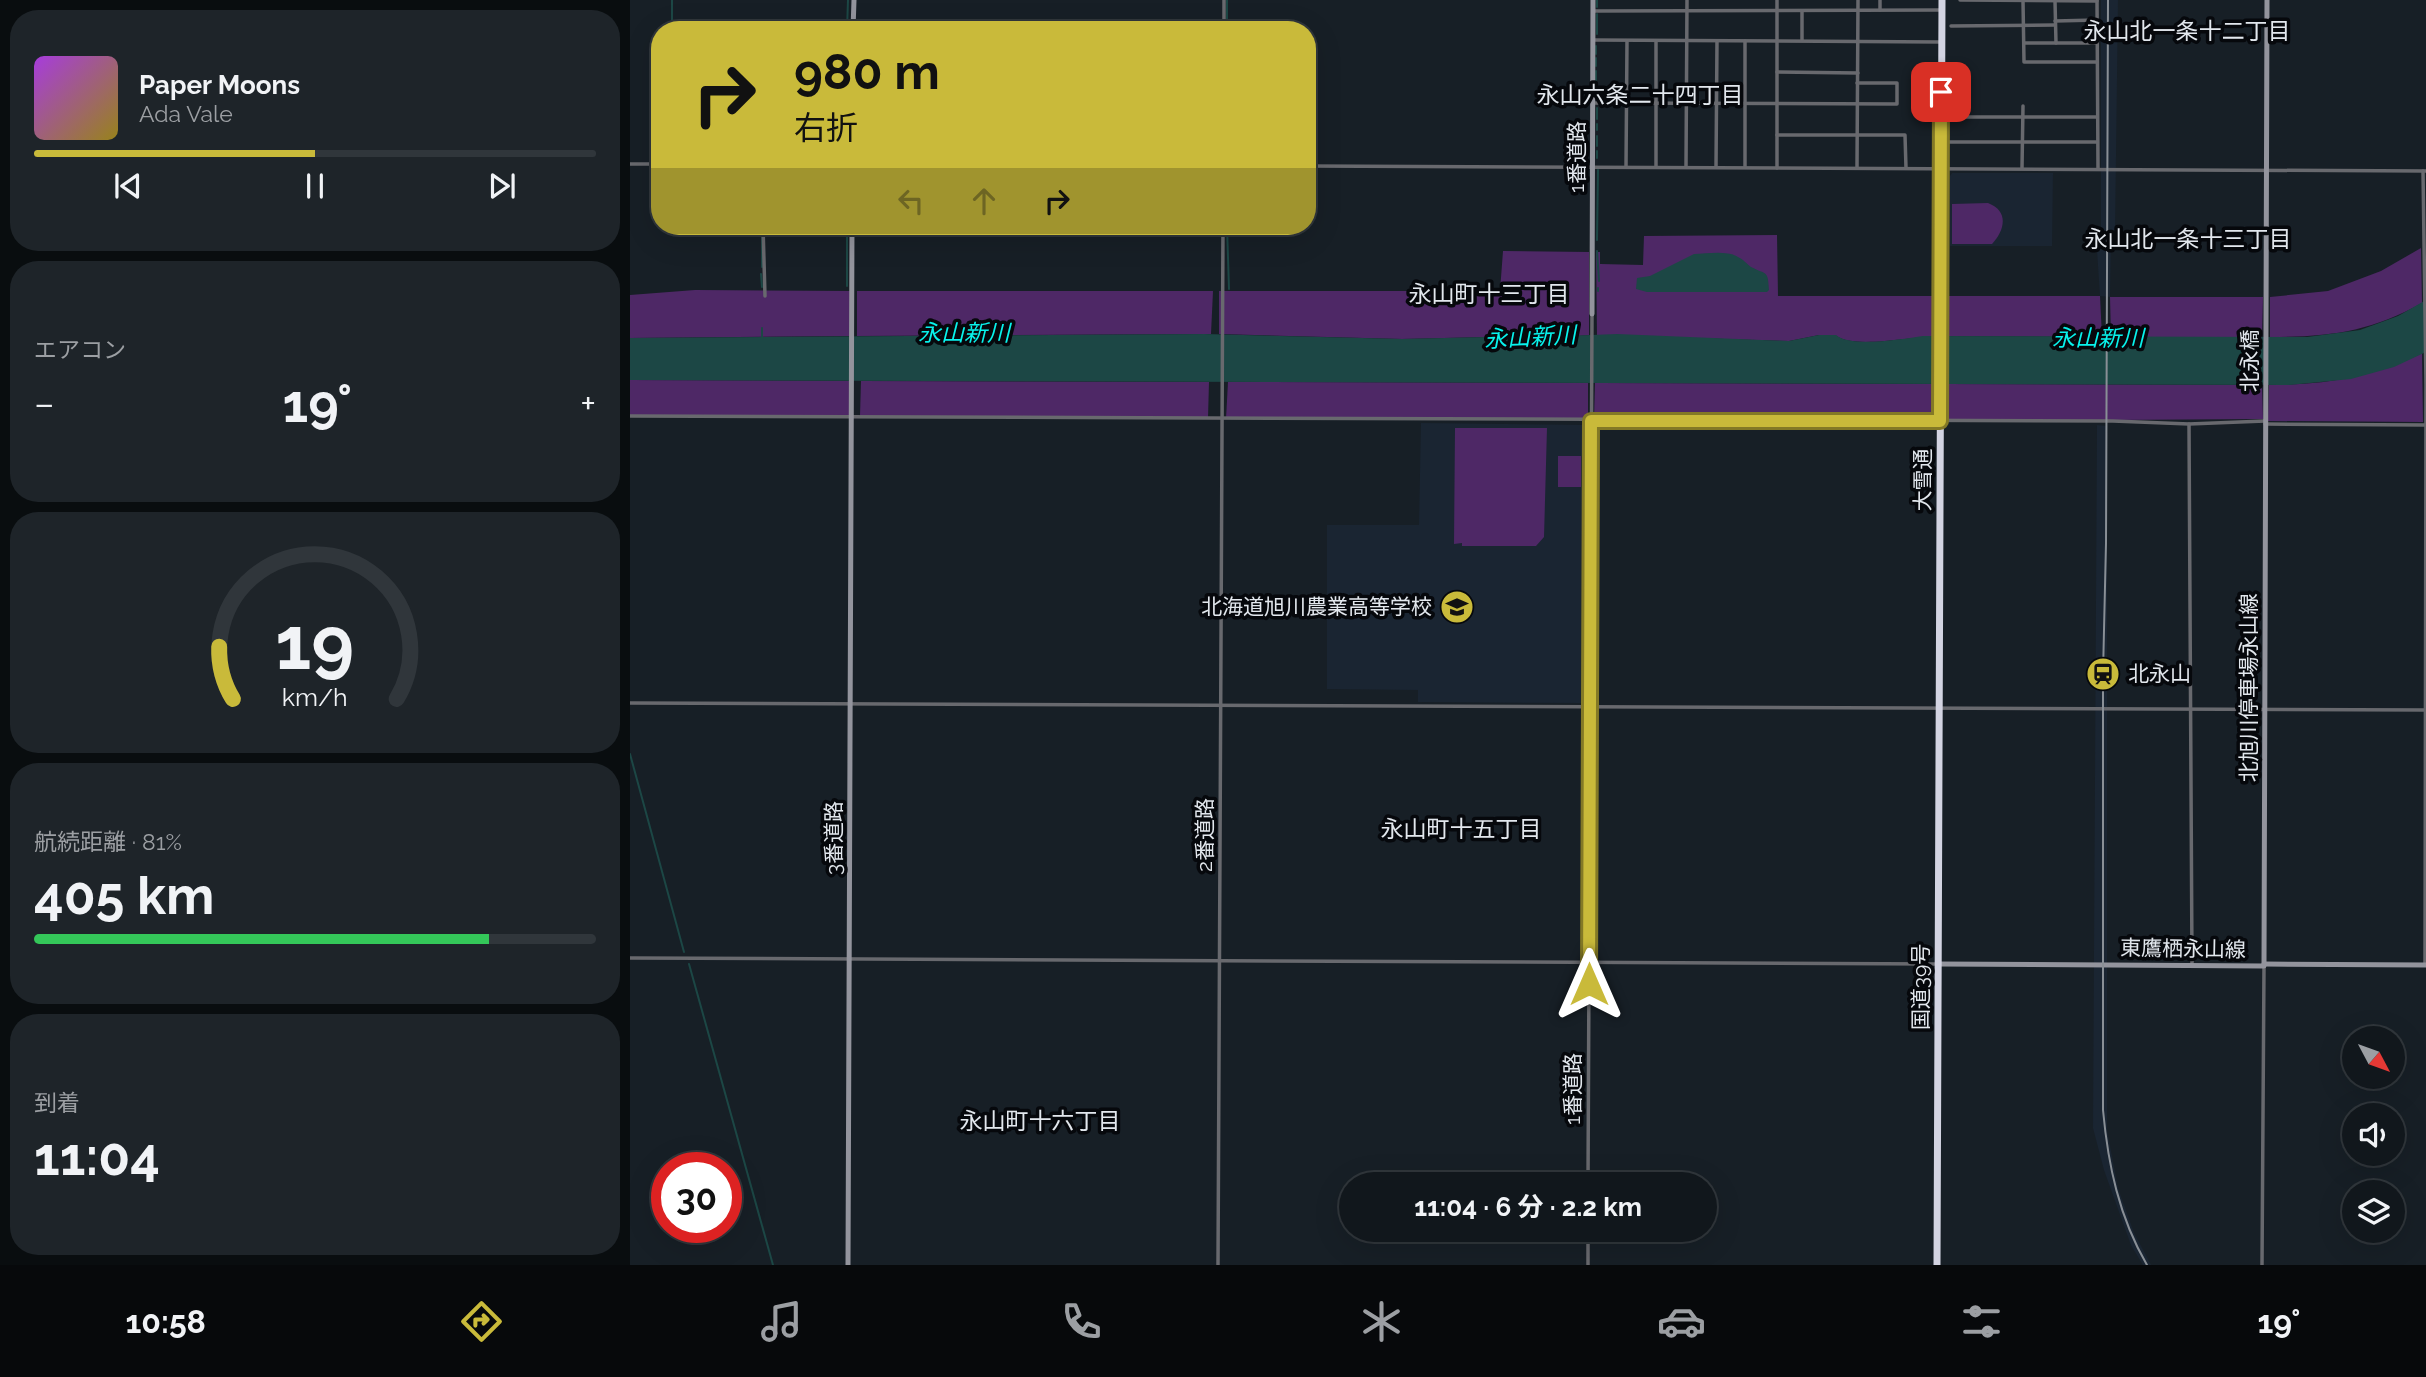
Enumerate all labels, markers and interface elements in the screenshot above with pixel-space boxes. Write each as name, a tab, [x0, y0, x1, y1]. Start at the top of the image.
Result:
district label: 永山北一条十二丁目	[2084, 17, 2291, 44]
text: 980 m	[794, 43, 940, 100]
icon: right	[679, 49, 770, 140]
pin	[1911, 62, 1971, 122]
text: Paper Moons	[139, 70, 300, 100]
icon: arrive	[1922, 73, 1960, 111]
district label: 永山六条二十四丁目	[1537, 81, 1744, 108]
text: Ada Vale	[139, 100, 233, 127]
text: 右折	[794, 109, 858, 146]
street label: 1番道路	[1564, 121, 1589, 193]
icon: previous	[109, 167, 147, 205]
icon: pause	[296, 167, 334, 205]
icon: next	[483, 167, 521, 205]
icon: left	[892, 182, 930, 220]
icon: ahead	[965, 182, 1003, 220]
icon: right	[1038, 182, 1076, 220]
district label: 永山北一条十三丁目	[2085, 225, 2292, 252]
district label: 永山町十三丁目	[1409, 280, 1570, 307]
water label: 永山新川	[918, 319, 1013, 346]
water label: 永山新川	[1483, 320, 1580, 352]
water label: 永山新川	[2052, 324, 2147, 351]
street label: 北永橋	[2237, 330, 2262, 393]
text: エアコン	[34, 336, 126, 363]
text: 19°	[283, 373, 352, 434]
text: −	[34, 381, 54, 426]
text: +	[580, 381, 596, 426]
street label: 大雪通	[1910, 449, 1935, 512]
school or university icon: 北海道旭川農業高等学校	[1438, 588, 1476, 626]
place label: 北海道旭川農業高等学校	[1201, 594, 1432, 619]
street label: 北旭川停車場永山線	[2236, 594, 2261, 783]
text: 19	[276, 601, 354, 686]
station icon: 北永山	[2084, 655, 2122, 693]
place label: 北永山	[2128, 661, 2191, 686]
text: km/h	[282, 681, 348, 711]
street label: 2番道路	[1192, 798, 1217, 872]
street label: 3番道路	[821, 801, 846, 875]
district label: 永山町十五丁目	[1381, 815, 1542, 842]
text: 航続距離 · 81%	[34, 828, 182, 855]
text: 405 km	[34, 865, 214, 926]
street label: 東鷹栖永山線	[2120, 935, 2246, 962]
street label: 国道39号	[1908, 944, 1933, 1030]
position arrow	[1552, 947, 1626, 1021]
north arrow	[2342, 1026, 2404, 1088]
map controls	[2342, 1026, 2405, 1243]
street label: 1番道路	[1560, 1053, 1585, 1125]
text: 到着	[34, 1089, 80, 1116]
button: sound	[2342, 1103, 2405, 1166]
district label: 永山町十六丁目	[960, 1107, 1121, 1134]
text: 11:04	[34, 1126, 160, 1187]
speed limit sign: 30	[651, 1152, 742, 1243]
button: layers	[2342, 1180, 2405, 1243]
text: 11:04 · 6 分 · 2.2 km	[1414, 1192, 1642, 1222]
icon: directions	[457, 1297, 506, 1346]
icon: music	[757, 1297, 806, 1346]
icon: phone	[1057, 1297, 1106, 1346]
icon: climate	[1357, 1297, 1406, 1346]
icon: car	[1657, 1297, 1706, 1346]
icon: filters	[1957, 1297, 2006, 1346]
text: 10:58	[126, 1303, 206, 1340]
text: 19°	[2258, 1303, 2300, 1340]

